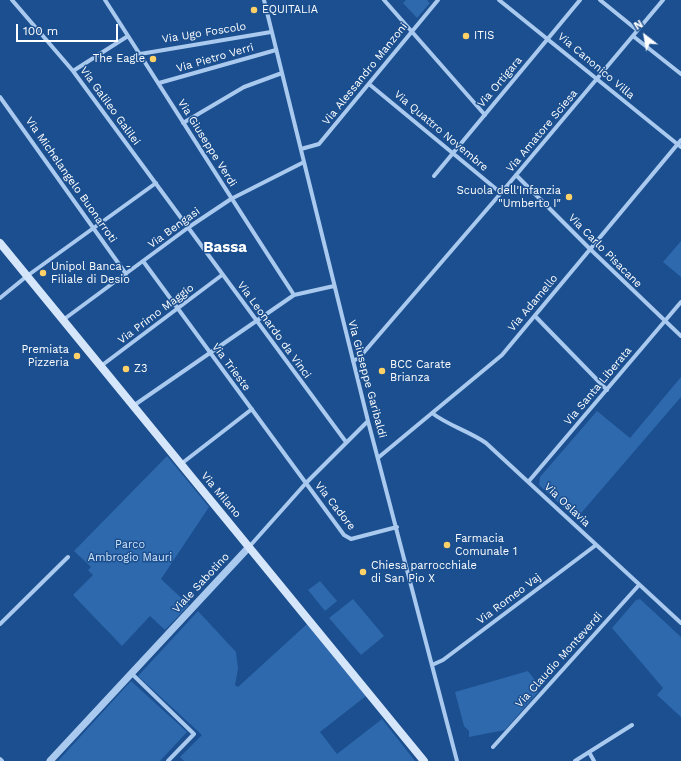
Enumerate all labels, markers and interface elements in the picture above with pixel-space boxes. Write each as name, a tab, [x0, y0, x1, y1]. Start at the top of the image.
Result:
place label: EQUITALIA	[262, 3, 318, 17]
marker: EQUITALIA	[249, 5, 259, 15]
scale bar	[18, 16, 120, 42]
north arrow	[625, 16, 665, 56]
text: N	[632, 18, 645, 33]
street label: Via Ugo Foscolo	[161, 20, 247, 46]
street label: Via Alessandro Manzoni	[320, 20, 410, 128]
text: 100 m	[23, 24, 58, 38]
place label: ITIS	[474, 29, 494, 43]
street label: Via Canonico Villa	[555, 30, 637, 102]
marker: ITIS	[461, 31, 471, 41]
street label: Via Pietro Verri	[175, 41, 255, 75]
place label: The Eagle	[93, 52, 145, 66]
marker: The Eagle	[148, 54, 158, 64]
street label: Via Ortigara	[475, 54, 525, 110]
street label: Via Galileo Galilei	[77, 64, 143, 148]
street label: Via Amatore Sciesa	[504, 87, 580, 175]
street label: Via Quattro Novembre	[391, 88, 491, 174]
street label: Via Giuseppe Verdi	[175, 97, 239, 189]
street label: Via Michelangelo Buonarroti	[22, 115, 120, 245]
place label: Scuola dell'Infanzia "Umberto I"	[457, 184, 561, 210]
marker: Scuola dell'Infanzia "Umberto I"	[564, 192, 574, 202]
street label: Via Bengasi	[145, 205, 203, 251]
street label: Via Carlo Pisacane	[565, 211, 645, 291]
district label: Bassa	[203, 239, 247, 257]
place label: Unipol Banca - Filiale di Desio	[51, 260, 131, 286]
marker: Unipol Banca - Filiale di Desio	[38, 268, 48, 278]
street label: Via Adamello	[505, 272, 561, 334]
street label: Via Leonardo da Vinci	[234, 279, 314, 381]
street label: Via Primo Maggio	[115, 281, 197, 347]
street label: Via Giuseppe Garibaldi	[345, 319, 389, 439]
street label: Via Trieste	[209, 340, 253, 394]
place label: Premiata Pizzeria	[21, 343, 69, 369]
street label: Via Santa Liberata	[561, 344, 635, 428]
marker: Premiata Pizzeria	[72, 351, 82, 361]
place label: BCC Carate Brianza	[390, 358, 451, 384]
place label: Z3	[134, 362, 147, 376]
marker: Z3	[121, 364, 131, 374]
marker: BCC Carate Brianza	[377, 366, 387, 376]
street label: Via Milano	[198, 470, 244, 520]
street label: Via Cadore	[312, 479, 358, 533]
street label: Via Oslavia	[541, 480, 593, 530]
place label: Farmacia Comunale 1	[455, 532, 517, 558]
park label: Parco Ambrogio Mauri	[88, 538, 172, 564]
marker: Farmacia Comunale 1	[442, 540, 452, 550]
street label: Viale Sabotino	[170, 550, 232, 616]
place label: Chiesa parrocchiale di San Pio X	[371, 559, 477, 585]
marker: Chiesa parrocchiale di San Pio X	[358, 567, 368, 577]
street label: Via Romeo Vaj	[474, 571, 544, 627]
street label: Via Claudio Monteverdi	[513, 610, 605, 710]

